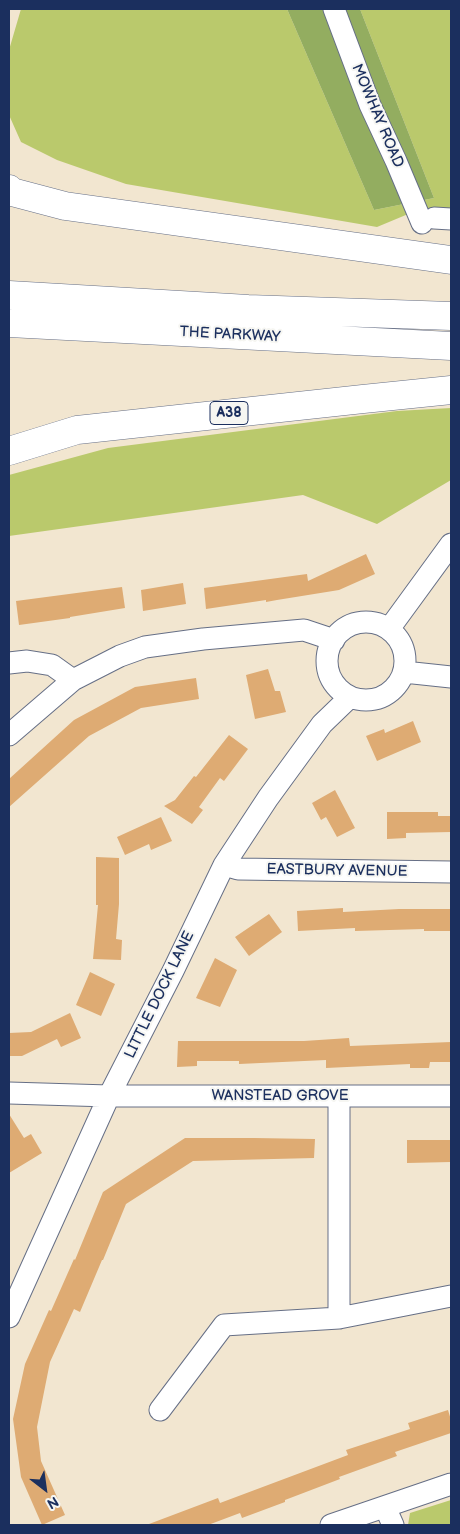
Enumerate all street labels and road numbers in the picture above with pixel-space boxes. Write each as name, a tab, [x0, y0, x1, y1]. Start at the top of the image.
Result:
street label: MOWHAY ROAD	[347, 61, 407, 171]
street label: THE PARKWAY	[179, 323, 281, 347]
road number: A38	[210, 402, 248, 424]
street label: EASTBURY AVENUE	[266, 861, 408, 881]
street label: LITTLE DOCK LANE	[121, 928, 199, 1062]
street label: WANSTEAD GROVE	[211, 1087, 349, 1105]

